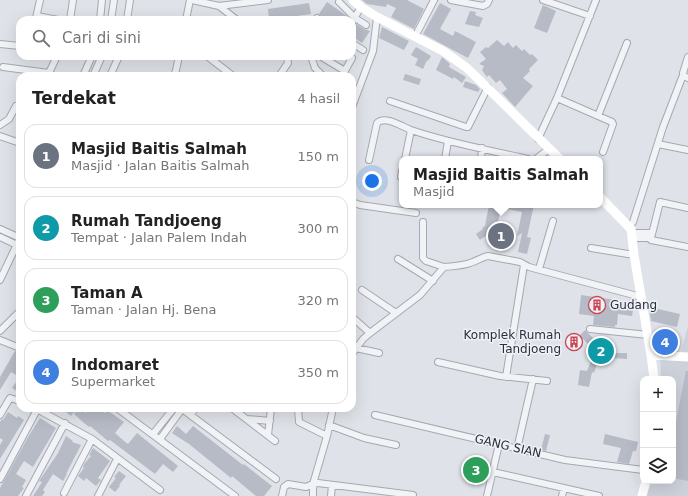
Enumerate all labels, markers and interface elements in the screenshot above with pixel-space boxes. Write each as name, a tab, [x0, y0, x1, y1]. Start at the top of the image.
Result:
search box	[16, 16, 356, 60]
icon: search	[30, 27, 52, 49]
text: Cari di sini	[62, 29, 141, 47]
text: Terdekat	[32, 88, 116, 108]
text: 4 hasil	[297, 91, 340, 106]
text: Masjid Baitis Salmah	[71, 140, 247, 158]
text: 1	[41, 149, 51, 164]
text: 150 m	[297, 149, 339, 164]
popup	[399, 156, 603, 208]
text: Masjid · Jalan Baitis Salmah	[71, 158, 249, 173]
text: Masjid Baitis Salmah	[413, 166, 589, 184]
your location	[362, 171, 382, 191]
text: Masjid	[413, 184, 454, 199]
text: Rumah Tandjoeng	[71, 212, 222, 230]
text: 2	[41, 221, 51, 236]
text: 300 m	[297, 221, 339, 236]
pin: 1	[488, 221, 514, 251]
text: Tempat · Jalan Palem Indah	[71, 230, 247, 245]
text: Taman A	[71, 284, 143, 302]
text: 3	[41, 293, 51, 308]
text: 320 m	[297, 293, 339, 308]
building icon: Gudang	[587, 295, 607, 315]
place label: Gudang	[610, 298, 657, 312]
text: Taman · Jalan Hj. Bena	[71, 302, 217, 317]
pin: 4	[652, 327, 678, 357]
place label: Komplek Rumah Tandjoeng	[464, 328, 561, 356]
building icon: Komplek Rumah Tandjoeng	[564, 332, 584, 352]
pin: 2	[588, 336, 614, 366]
text: Indomaret	[71, 356, 159, 374]
text: 4	[41, 365, 51, 380]
text: 350 m	[297, 365, 339, 380]
text: Supermarket	[71, 374, 155, 389]
map controls	[640, 376, 676, 484]
button: +	[640, 376, 676, 412]
button: −	[640, 412, 676, 448]
street label: GANG SIAN	[473, 432, 543, 460]
button: layers	[640, 448, 676, 484]
pin: 3	[463, 455, 489, 485]

